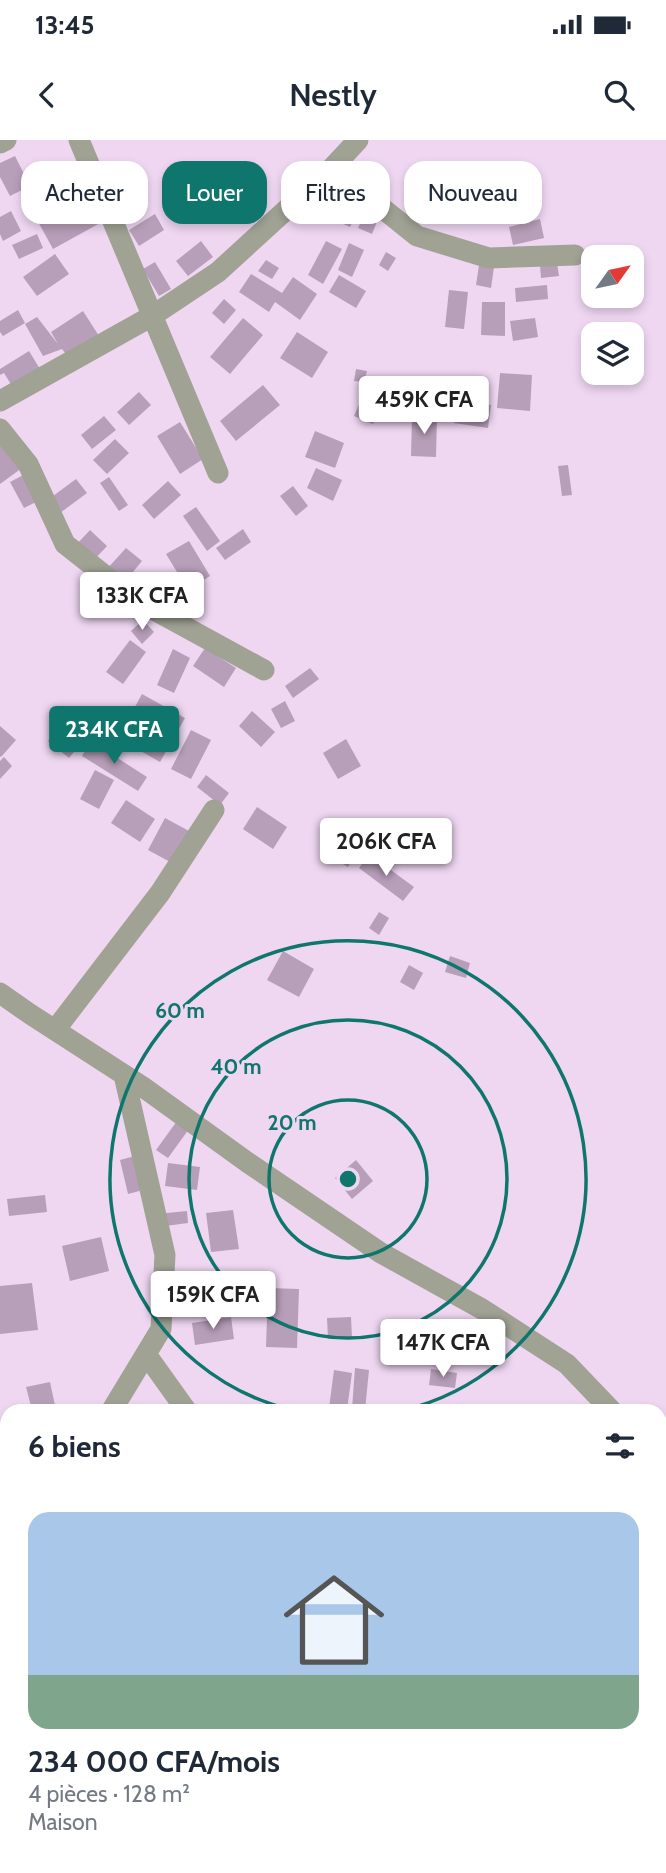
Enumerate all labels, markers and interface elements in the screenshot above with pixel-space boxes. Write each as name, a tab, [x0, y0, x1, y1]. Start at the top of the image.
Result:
text: 13:45	[35, 9, 95, 41]
text: Nestly	[289, 75, 377, 114]
icon: back	[28, 76, 66, 114]
icon: search	[600, 76, 638, 114]
chip: Acheter	[21, 161, 148, 224]
chip: Louer	[162, 161, 267, 224]
chip: Filtres	[281, 161, 390, 224]
chip: Nouveau	[404, 161, 542, 224]
north arrow	[581, 245, 644, 308]
map controls	[581, 245, 644, 385]
button: layers	[581, 322, 644, 385]
pin: 459K CFA	[352, 376, 496, 436]
text: 459K CFA	[375, 385, 473, 413]
pin: 133K CFA	[70, 573, 214, 632]
text: 133K CFA	[96, 581, 188, 609]
pin: 234K CFA	[42, 706, 186, 766]
text: 234K CFA	[65, 715, 163, 743]
pin: 206K CFA	[314, 818, 458, 878]
text: 206K CFA	[336, 827, 436, 855]
text: 60 m	[155, 998, 205, 1023]
text: 40 m	[211, 1054, 261, 1079]
text: 20 m	[268, 1110, 316, 1135]
centre of rings	[336, 1167, 360, 1191]
pin: 159K CFA	[141, 1272, 285, 1331]
text: 159K CFA	[167, 1280, 259, 1308]
pin: 147K CFA	[371, 1320, 515, 1379]
text: 147K CFA	[396, 1328, 490, 1356]
icon: filters	[601, 1427, 639, 1465]
text: 6 biens	[28, 1428, 121, 1465]
icon: home	[271, 1557, 397, 1683]
text: 234 000 CFA/mois	[28, 1743, 280, 1780]
text: 4 pièces · 128 m²	[28, 1780, 190, 1808]
text: Maison	[28, 1808, 97, 1836]

